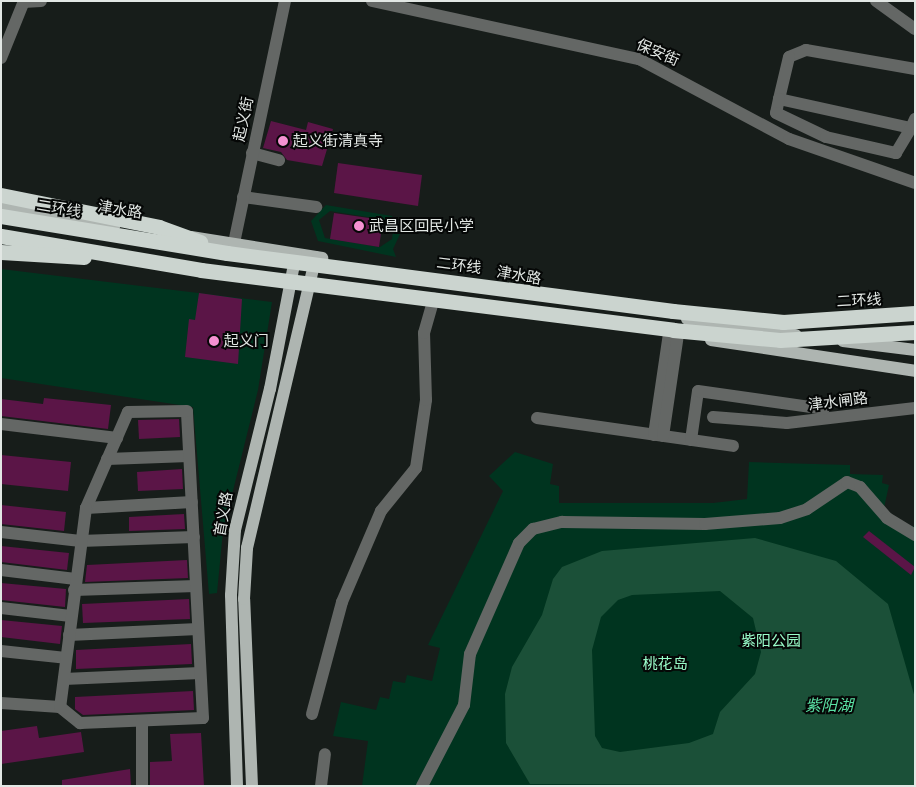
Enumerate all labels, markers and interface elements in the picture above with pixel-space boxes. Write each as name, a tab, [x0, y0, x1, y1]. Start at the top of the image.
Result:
street label: 保安街	[634, 35, 682, 69]
street label: 起义街	[230, 95, 256, 143]
place label: 起义街清真寺	[293, 132, 383, 150]
marker: 起义街清真寺	[277, 135, 289, 147]
street label: 二环线	[35, 196, 83, 220]
street label: 津水路	[96, 197, 144, 221]
place label: 武昌区回民小学	[369, 217, 474, 235]
marker: 武昌区回民小学	[353, 220, 365, 232]
street label: 二环线	[436, 253, 482, 277]
street label: 津水路	[495, 262, 543, 288]
street label: 二环线	[836, 290, 882, 310]
place label: 起义门	[224, 332, 269, 350]
marker: 起义门	[208, 335, 220, 347]
street label: 津水闸路	[807, 388, 869, 414]
street label: 首义路	[210, 490, 236, 538]
park label: 紫阳公园	[741, 632, 801, 650]
park label: 桃花岛	[643, 655, 687, 673]
water label: 紫阳湖	[805, 695, 853, 715]

